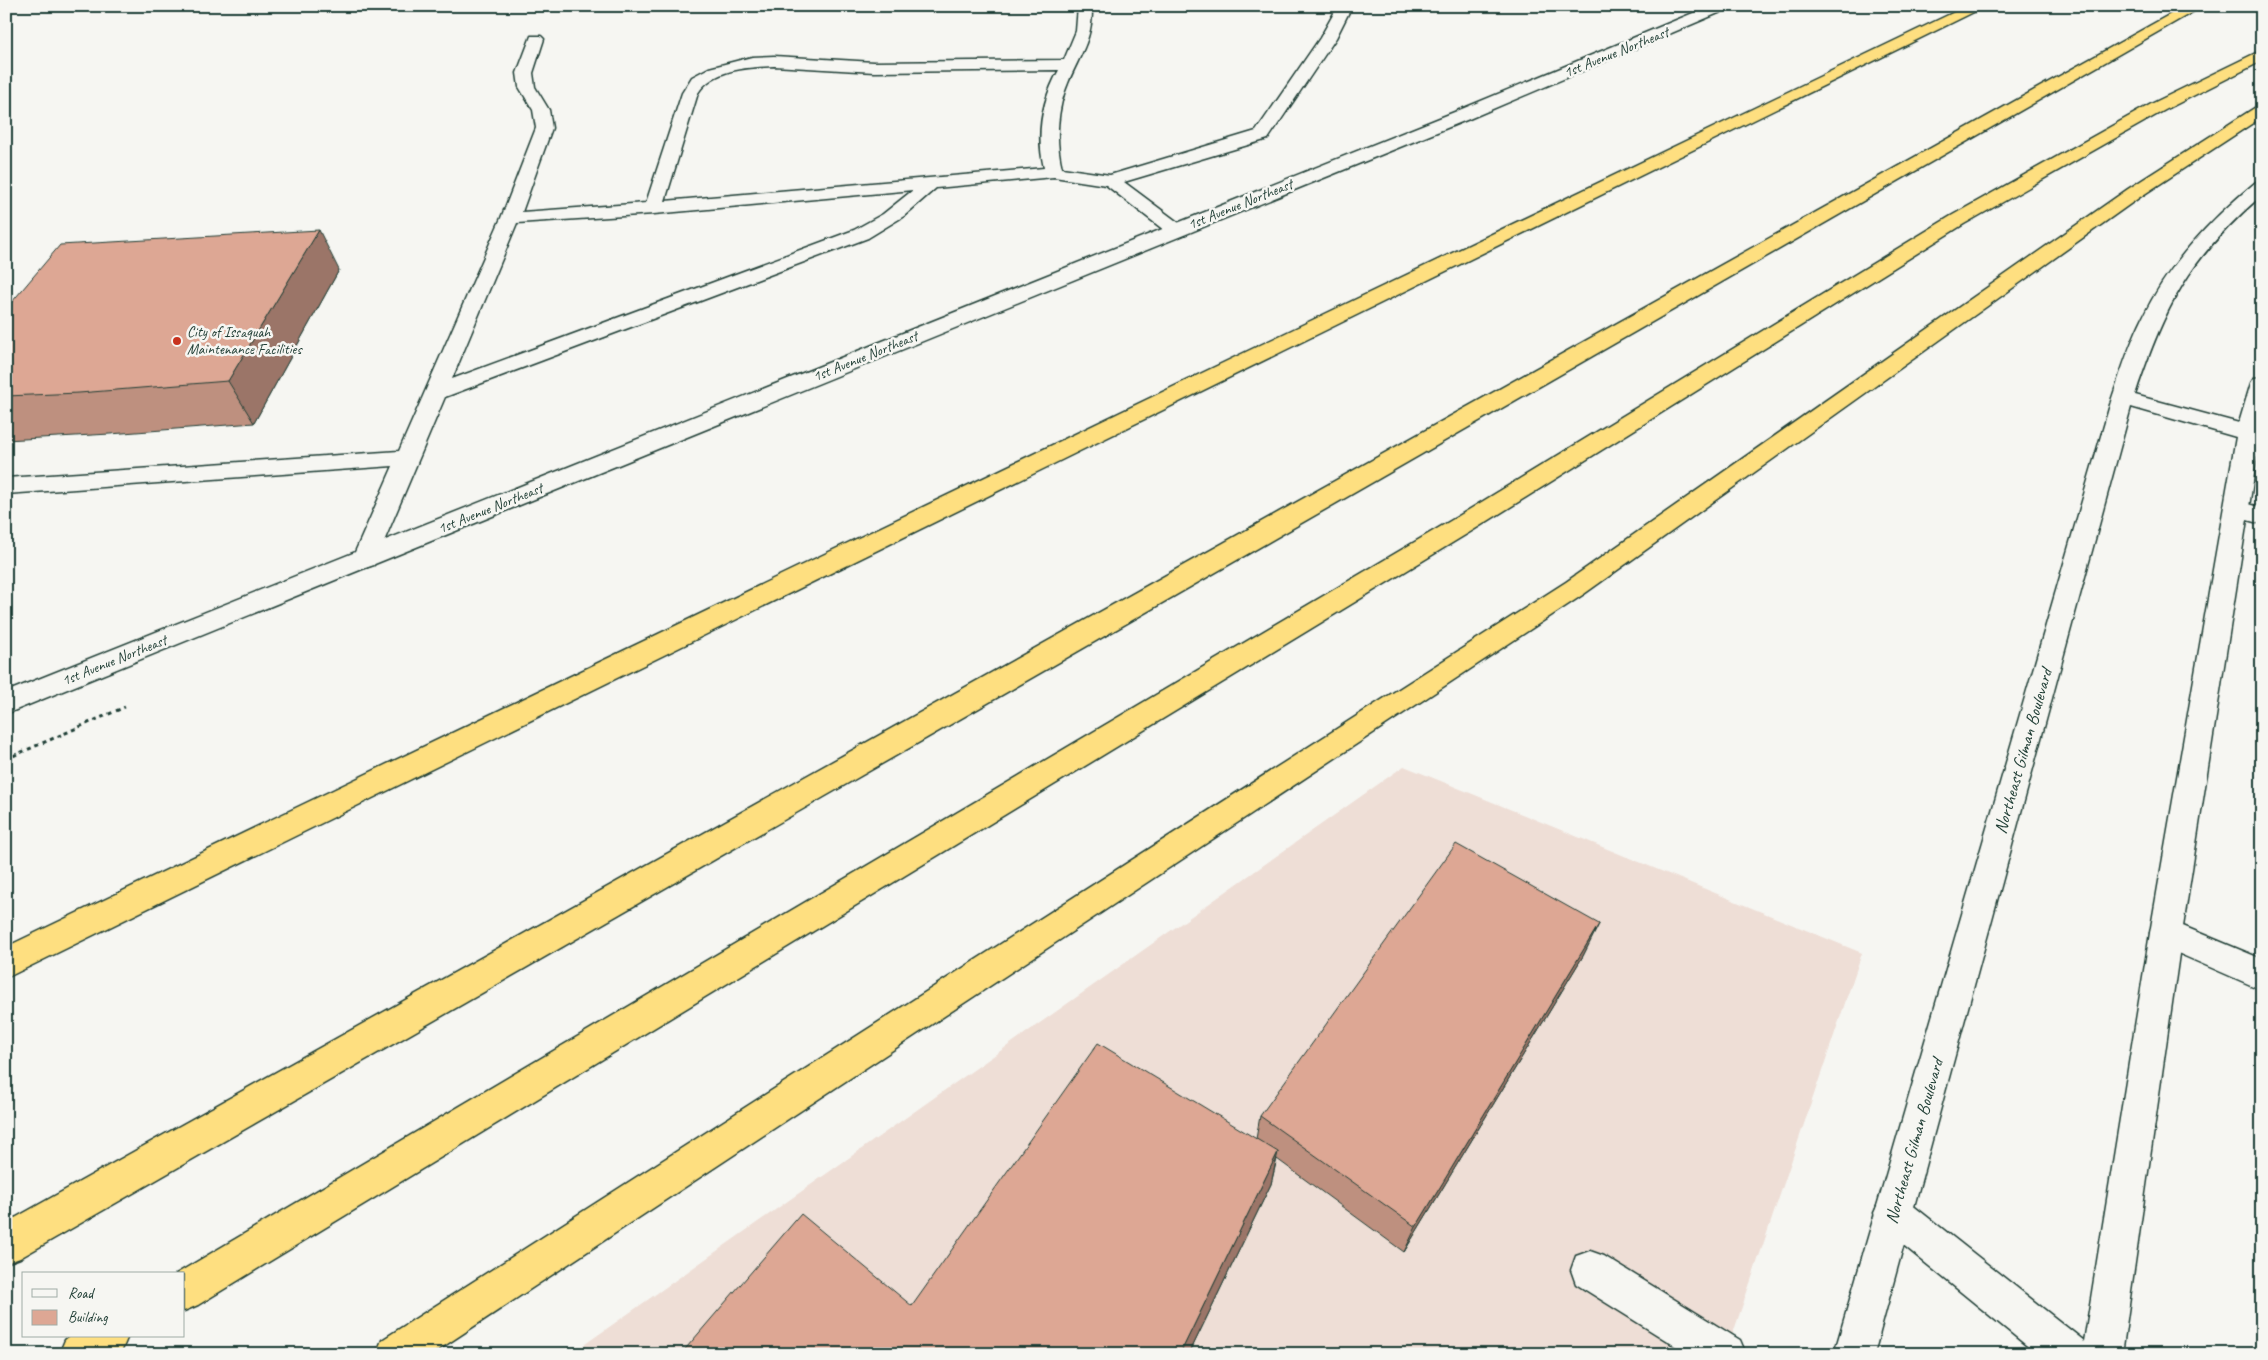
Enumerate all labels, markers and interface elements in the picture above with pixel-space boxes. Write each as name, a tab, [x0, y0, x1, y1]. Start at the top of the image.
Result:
street label: 1st Avenue Northeast	[1561, 22, 1673, 82]
street label: 1st Avenue Northeast	[1185, 174, 1297, 234]
place label: City of Issaquah Maintenance Facilities	[187, 323, 303, 359]
street label: 1st Avenue Northeast	[810, 326, 922, 386]
marker: City of Issaquah Maintenance Facilities	[171, 335, 183, 347]
street label: 1st Avenue Northeast	[435, 478, 547, 538]
street label: 1st Avenue Northeast	[59, 630, 171, 690]
street label: Northeast Gilman Boulevard	[1989, 663, 2058, 836]
street label: Northeast Gilman Boulevard	[1880, 1053, 1949, 1226]
legend	[22, 1272, 185, 1338]
text: Road	[68, 1284, 95, 1303]
text: Building	[68, 1308, 108, 1327]

